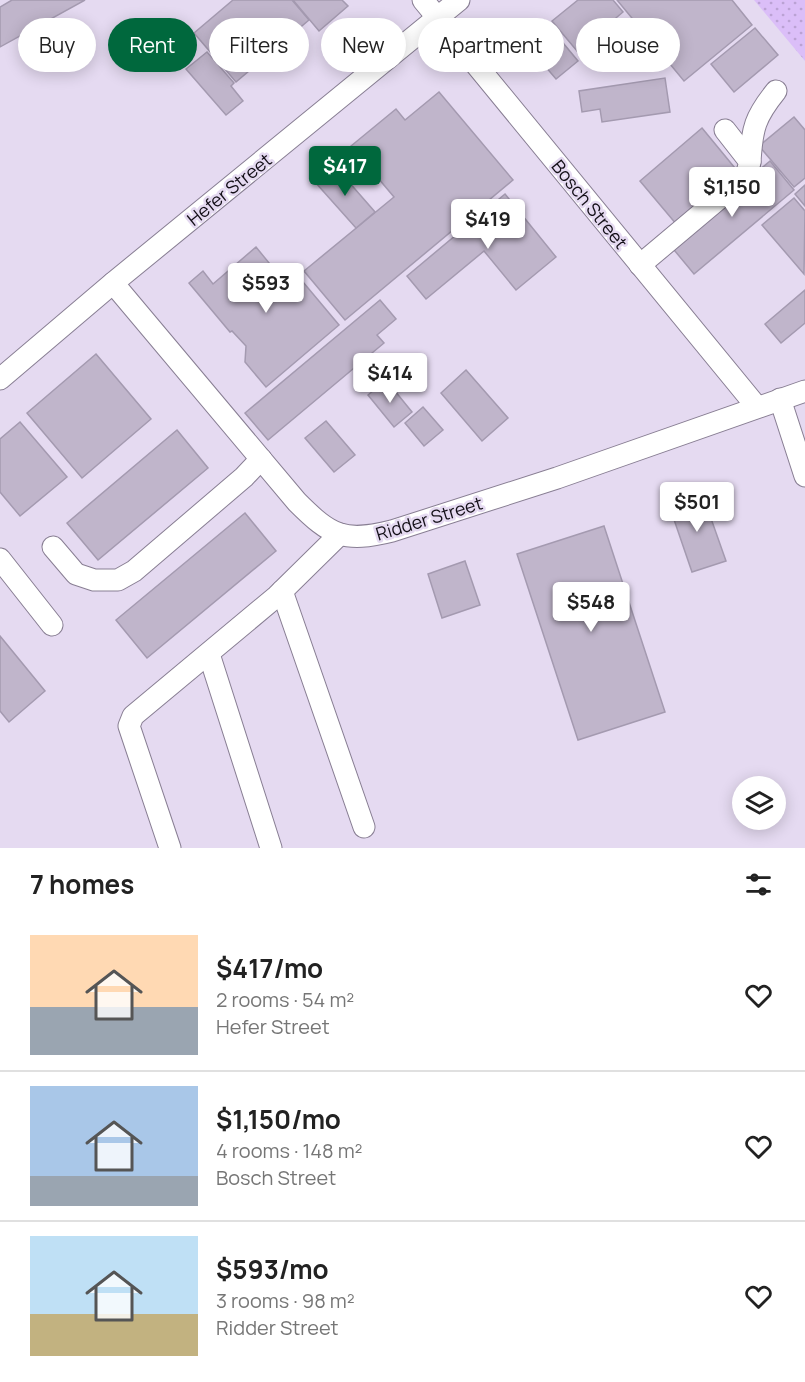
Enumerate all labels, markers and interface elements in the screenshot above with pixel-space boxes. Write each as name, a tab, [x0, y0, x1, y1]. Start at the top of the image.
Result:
chip: Buy	[18, 18, 96, 72]
chip: Rent	[108, 18, 197, 72]
chip: Filters	[209, 18, 309, 72]
chip: New	[321, 18, 406, 72]
chip: Apartment	[418, 18, 564, 72]
chip: House	[576, 18, 680, 72]
pin: $417	[309, 146, 381, 197]
street label: Hefer Street	[182, 147, 276, 231]
text: $417	[323, 152, 367, 179]
street label: Bosch Street	[547, 154, 633, 254]
pin: $1,150	[683, 167, 781, 218]
text: $1,150	[703, 173, 761, 200]
pin: $419	[452, 199, 524, 250]
text: $419	[465, 205, 511, 232]
pin: $593	[230, 263, 302, 314]
text: $593	[242, 269, 290, 296]
pin: $414	[354, 353, 426, 404]
text: $414	[367, 359, 413, 386]
pin: $501	[661, 482, 733, 533]
text: $501	[674, 488, 720, 515]
street label: Ridder Street	[373, 490, 485, 546]
pin: $548	[555, 582, 627, 633]
text: $548	[567, 588, 615, 615]
map controls	[732, 776, 786, 830]
button: layers	[732, 776, 786, 830]
text: 7 homes	[30, 866, 134, 902]
icon: filters	[742, 868, 775, 901]
text: $417/mo	[216, 950, 323, 986]
icon: home	[78, 959, 150, 1031]
icon: heart	[742, 979, 775, 1012]
text: 2 rooms · 54 m²	[216, 986, 354, 1013]
text: Hefer Street	[216, 1013, 330, 1040]
text: $1,150/mo	[216, 1101, 341, 1137]
icon: home	[78, 1110, 150, 1182]
icon: heart	[742, 1130, 775, 1163]
text: 4 rooms · 148 m²	[216, 1137, 363, 1164]
text: Bosch Street	[216, 1164, 336, 1191]
text: $593/mo	[216, 1251, 329, 1287]
icon: home	[78, 1260, 150, 1332]
icon: heart	[742, 1280, 775, 1313]
text: 3 rooms · 98 m²	[216, 1287, 355, 1314]
text: Ridder Street	[216, 1314, 339, 1341]

